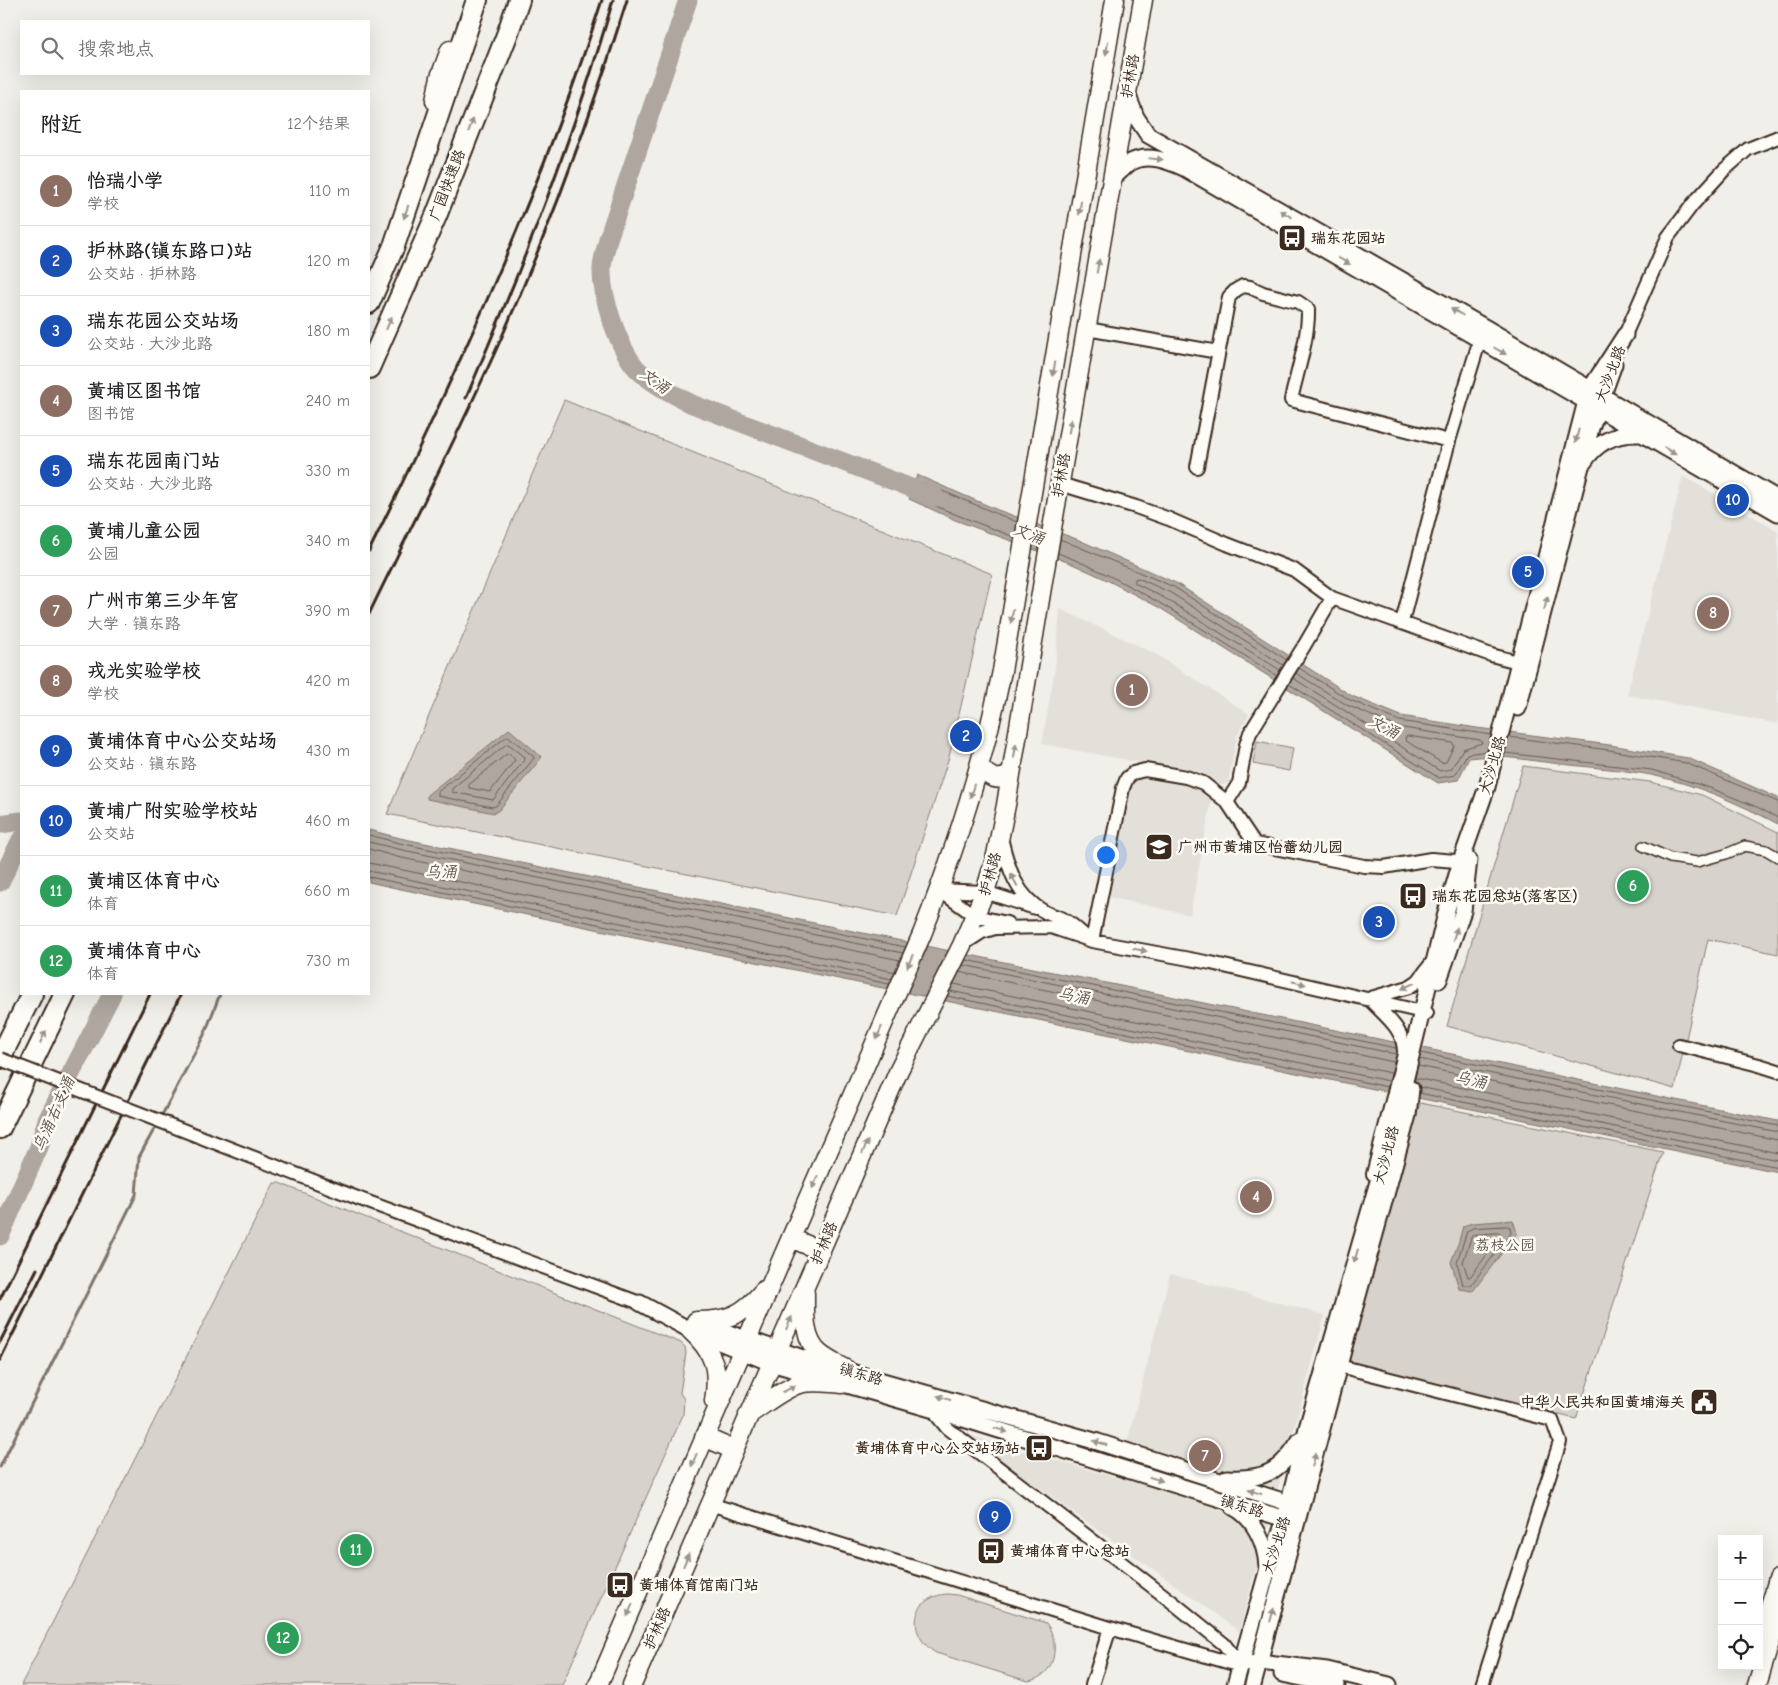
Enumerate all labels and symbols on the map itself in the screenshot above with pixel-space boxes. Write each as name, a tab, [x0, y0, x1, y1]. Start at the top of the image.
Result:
one-way arrow	[1102, 40, 1110, 56]
street label: 护林路	[1117, 52, 1143, 100]
one-way arrow	[467, 117, 475, 132]
street label: 广园快速路	[425, 147, 469, 223]
one-way arrow	[1148, 155, 1164, 163]
one-way arrow	[1076, 201, 1084, 217]
one-way arrow	[402, 205, 410, 220]
one-way arrow	[1279, 209, 1292, 218]
bus stop icon: 瑞东花园站	[1277, 223, 1307, 253]
place label: 瑞东花园站	[1311, 229, 1386, 247]
one-way arrow	[1337, 256, 1350, 265]
one-way arrow	[1095, 257, 1103, 273]
one-way arrow	[1451, 307, 1464, 316]
one-way arrow	[385, 316, 393, 330]
street label: 大沙北路	[1591, 343, 1629, 405]
one-way arrow	[1493, 346, 1506, 355]
one-way arrow	[1049, 361, 1057, 377]
water label: 文涌	[637, 364, 674, 398]
one-way arrow	[1067, 417, 1075, 433]
one-way arrow	[1573, 428, 1581, 443]
one-way arrow	[1664, 446, 1677, 455]
street label: 护林路	[1048, 451, 1074, 499]
pin: 10	[1717, 481, 1749, 519]
water label: 文涌	[1011, 520, 1048, 548]
pin: 5	[1512, 553, 1544, 591]
pin: 8	[1697, 594, 1729, 632]
one-way arrow	[1542, 595, 1550, 610]
one-way arrow	[1007, 608, 1015, 624]
pin: 1	[1116, 671, 1148, 709]
water label: 文涌	[1366, 712, 1403, 743]
pin: 2	[950, 717, 982, 755]
street label: 大沙北路	[1475, 734, 1509, 796]
one-way arrow	[1011, 742, 1019, 758]
one-way arrow	[968, 784, 976, 799]
school or university icon: 广州市黄埔区怡蕾幼儿园	[1144, 832, 1174, 862]
place label: 广州市黄埔区怡蕾幼儿园	[1178, 838, 1343, 856]
your location	[1093, 842, 1119, 868]
street label: 护林路	[975, 850, 1005, 898]
water label: 乌涌	[425, 863, 458, 881]
pin: 6	[1617, 867, 1649, 905]
one-way arrow	[1010, 873, 1019, 886]
bus stop icon: 瑞东花园总站(落客区)	[1398, 881, 1428, 911]
place label: 瑞东花园总站(落客区)	[1432, 887, 1578, 905]
pin: 3	[1363, 903, 1395, 941]
one-way arrow	[1451, 926, 1459, 941]
one-way arrow	[1132, 946, 1148, 954]
one-way arrow	[906, 954, 914, 968]
one-way arrow	[1291, 979, 1307, 987]
one-way arrow	[1401, 982, 1415, 990]
water label: 乌涌	[1057, 984, 1092, 1008]
one-way arrow	[875, 1026, 883, 1040]
one-way arrow	[39, 1030, 47, 1044]
water label: 乌涌	[1453, 1068, 1489, 1092]
water label: 乌涌右支涌	[30, 1073, 79, 1154]
street label: 大沙北路	[1370, 1124, 1402, 1186]
one-way arrow	[862, 1140, 870, 1154]
one-way arrow	[810, 1175, 818, 1189]
pin: 4	[1240, 1178, 1272, 1216]
street label: 护林路	[807, 1219, 841, 1267]
park label: 荔枝公园	[1475, 1236, 1535, 1254]
one-way arrow	[1352, 1249, 1360, 1264]
one-way arrow	[786, 1316, 794, 1330]
street label: 镇东路	[837, 1359, 885, 1389]
one-way arrow	[782, 1385, 796, 1393]
public building icon: 中华人民共和国黄埔海关	[1689, 1387, 1719, 1417]
place label: 中华人民共和国黄埔海关	[1520, 1393, 1685, 1411]
one-way arrow	[936, 1394, 951, 1402]
one-way arrow	[994, 1427, 1009, 1435]
bus stop icon: 黄埔体育中心公交站场站	[1024, 1433, 1054, 1463]
pin: 7	[1189, 1437, 1221, 1475]
place label: 黄埔体育中心公交站场站	[855, 1439, 1020, 1457]
one-way arrow	[1092, 1439, 1107, 1446]
one-way arrow	[1310, 1452, 1318, 1467]
one-way arrow	[690, 1453, 698, 1467]
one-way arrow	[1149, 1475, 1164, 1483]
one-way arrow	[1247, 1488, 1262, 1496]
street label: 镇东路	[1218, 1491, 1266, 1521]
pin: 9	[979, 1498, 1011, 1536]
street label: 大沙北路	[1258, 1514, 1294, 1576]
pin: 11	[340, 1531, 372, 1569]
bus stop icon: 黄埔体育中心总站	[976, 1536, 1006, 1566]
place label: 黄埔体育中心总站	[1010, 1542, 1130, 1560]
one-way arrow	[683, 1553, 691, 1567]
bus stop icon: 黄埔体育馆南门站	[605, 1570, 635, 1600]
place label: 黄埔体育馆南门站	[639, 1576, 759, 1594]
one-way arrow	[626, 1602, 634, 1617]
street label: 护林路	[640, 1604, 674, 1652]
one-way arrow	[1268, 1608, 1276, 1623]
pin: 12	[267, 1619, 299, 1657]

